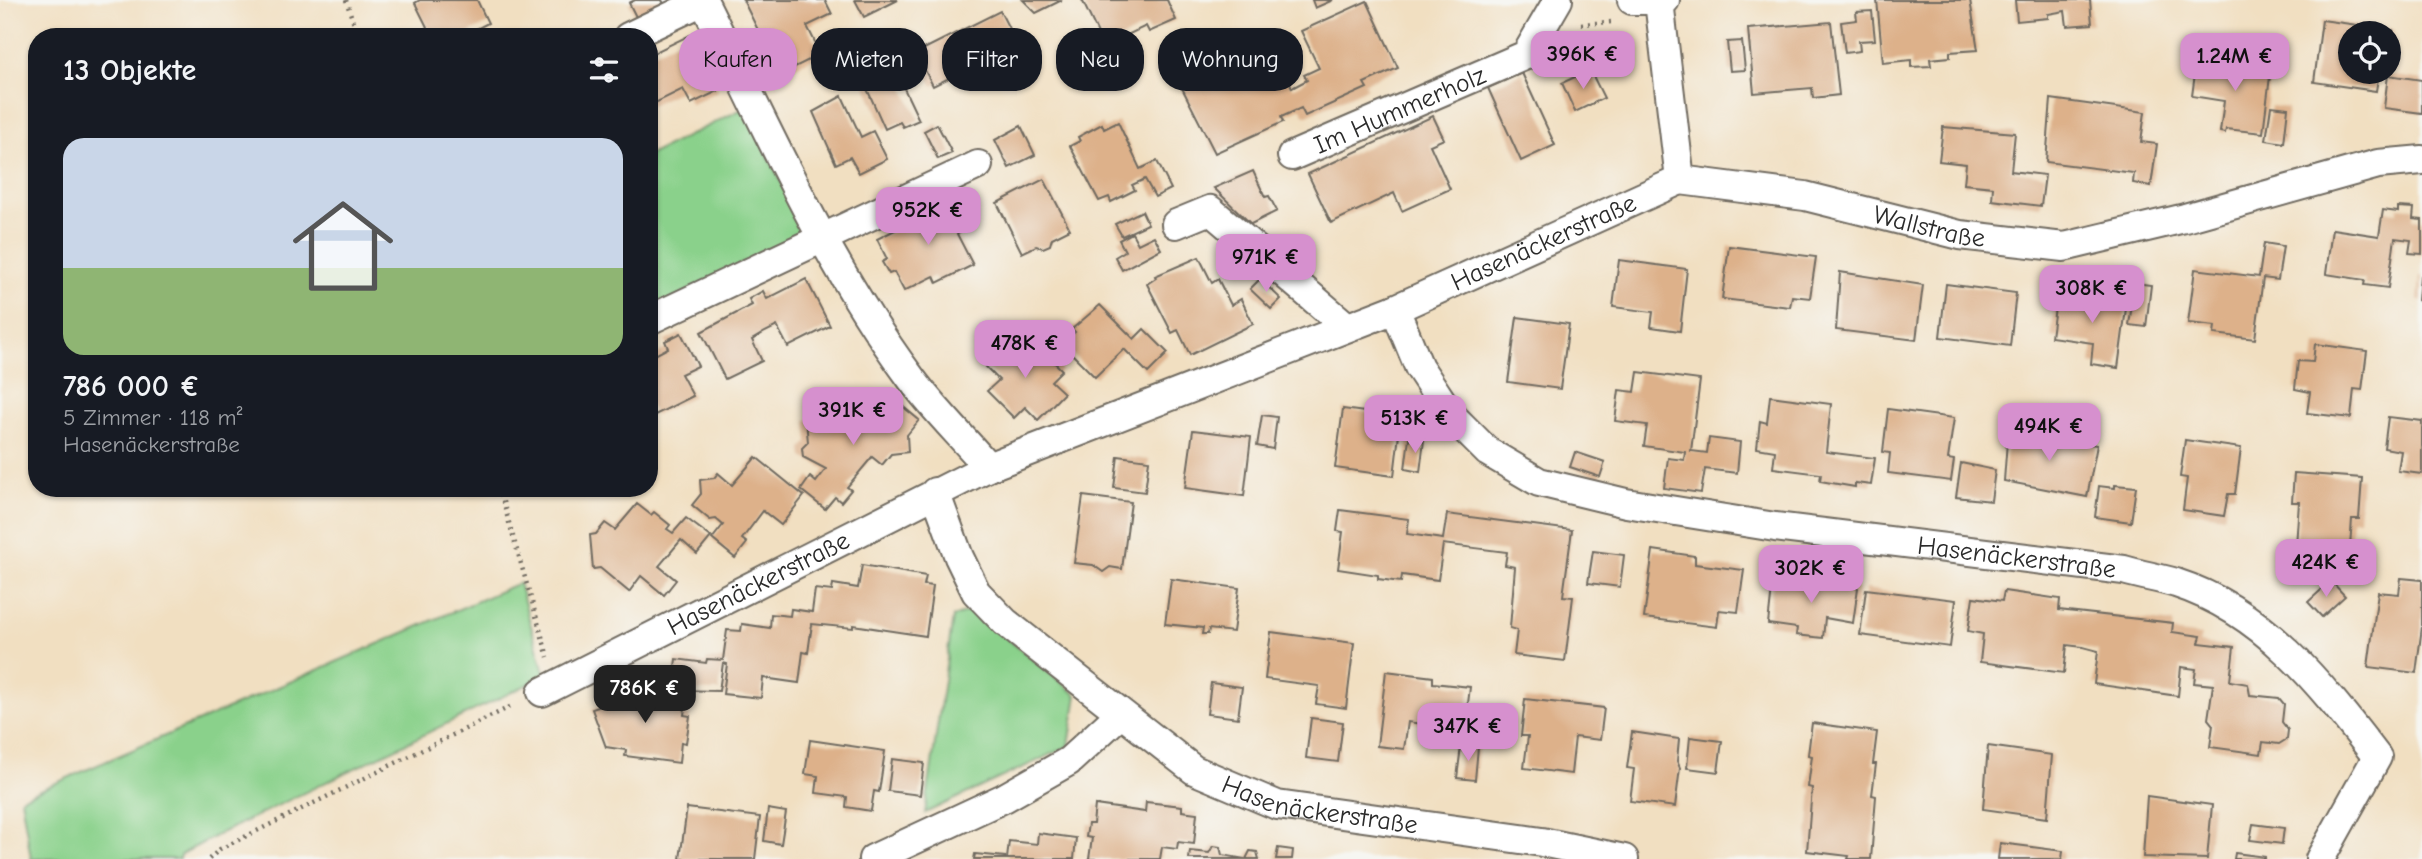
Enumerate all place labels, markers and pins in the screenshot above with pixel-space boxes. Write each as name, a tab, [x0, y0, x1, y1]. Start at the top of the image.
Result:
pin: 396K €	[1526, 32, 1640, 91]
pin: 1.24M €	[2170, 34, 2300, 93]
pin: 952K €	[871, 188, 985, 247]
pin: 971K €	[1209, 234, 1323, 294]
pin: 308K €	[2035, 266, 2149, 325]
pin: 478K €	[968, 320, 1082, 380]
pin: 391K €	[796, 388, 910, 447]
pin: 513K €	[1358, 396, 1472, 455]
pin: 494K €	[1992, 404, 2106, 463]
pin: 424K €	[2269, 540, 2383, 599]
pin: 302K €	[1754, 546, 1868, 605]
pin: 786K €	[588, 666, 702, 725]
pin: 347K €	[1411, 704, 1525, 763]

